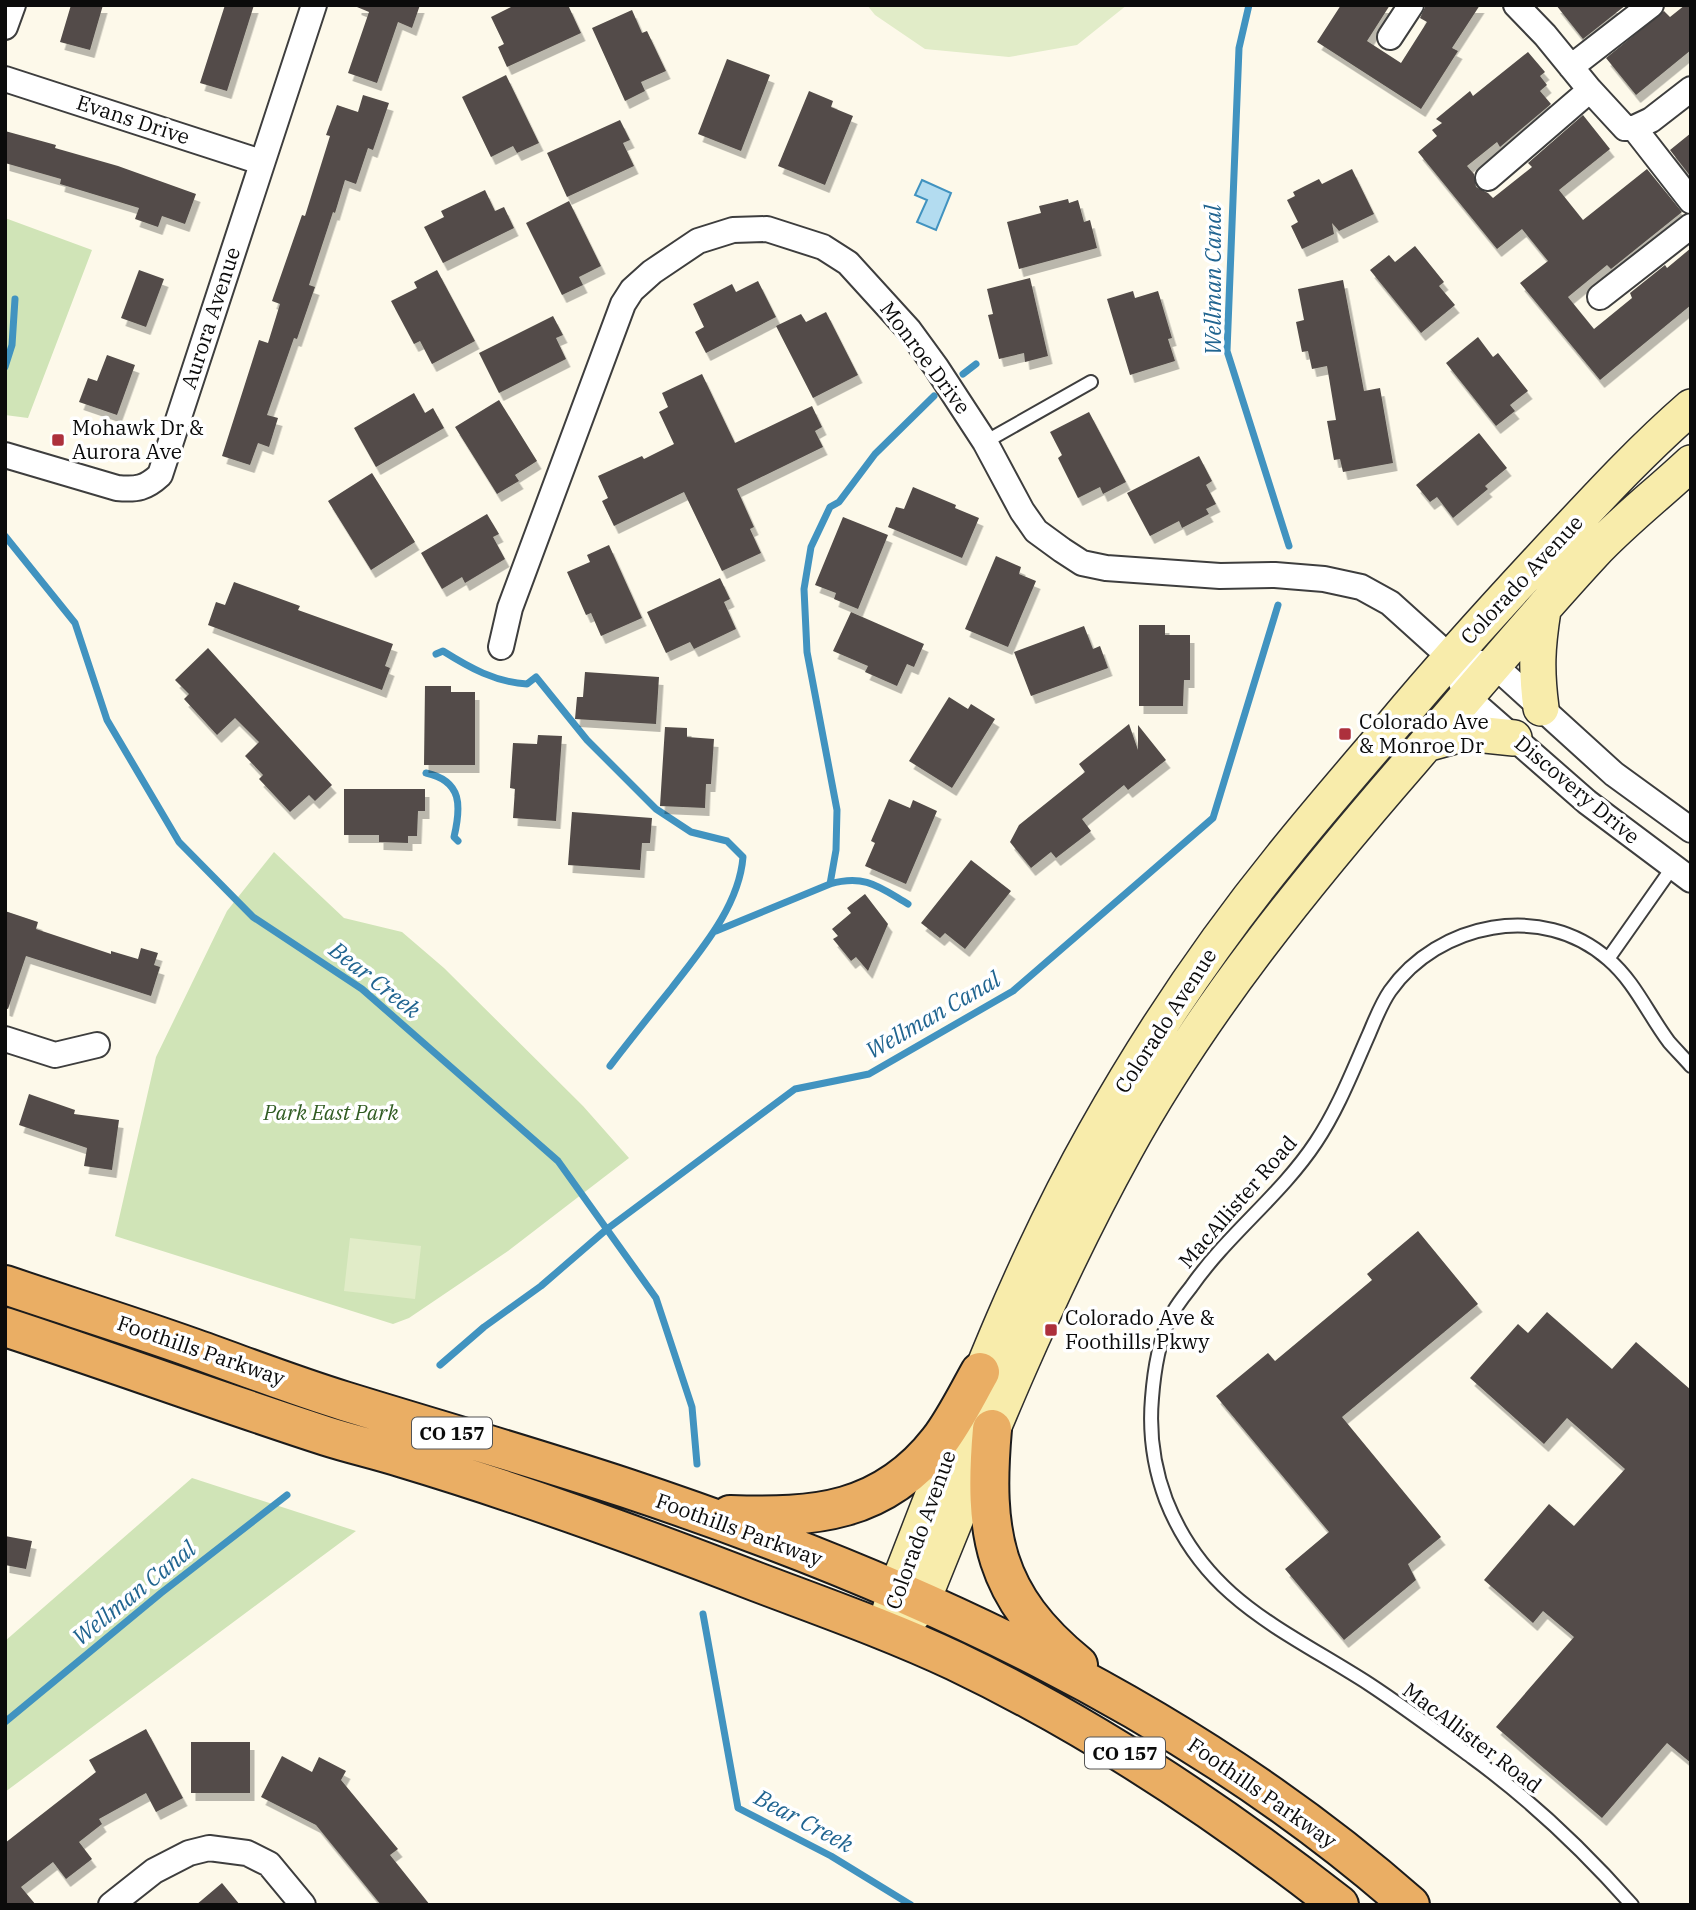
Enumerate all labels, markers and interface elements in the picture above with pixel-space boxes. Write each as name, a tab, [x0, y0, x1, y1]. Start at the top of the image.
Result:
street label: Evans Drive	[73, 88, 193, 150]
water label: Wellman Canal	[1197, 204, 1227, 355]
street label: Aurora Avenue	[174, 243, 246, 392]
street label: Monroe Drive	[874, 295, 977, 419]
place label: Mohawk Dr & Aurora Ave	[72, 413, 204, 465]
marker: Mohawk Dr & Aurora Ave	[50, 432, 66, 448]
street label: Colorado Avenue	[1454, 509, 1589, 650]
place label: Colorado Ave & Monroe Dr	[1359, 707, 1489, 759]
marker: Colorado Ave & Monroe Dr	[1337, 726, 1353, 742]
street label: Discovery Drive	[1509, 729, 1646, 850]
water label: Bear Creek	[323, 934, 428, 1025]
street label: Colorado Avenue	[1108, 943, 1223, 1098]
water label: Wellman Canal	[860, 963, 1006, 1065]
park label: Park East Park	[262, 1098, 399, 1126]
street label: MacAllister Road	[1172, 1129, 1303, 1274]
place label: Colorado Ave & Foothills Pkwy	[1065, 1303, 1215, 1355]
street label: Foothills Parkway	[114, 1308, 290, 1392]
marker: Colorado Ave & Foothills Pkwy	[1043, 1322, 1059, 1338]
road number: CO 157	[412, 1418, 492, 1448]
street label: Colorado Avenue	[878, 1446, 962, 1613]
street label: Foothills Parkway	[652, 1486, 827, 1572]
water label: Wellman Canal	[65, 1533, 202, 1651]
street label: MacAllister Road	[1397, 1676, 1548, 1799]
street label: Foothills Parkway	[1183, 1730, 1343, 1854]
road number: CO 157	[1085, 1737, 1165, 1768]
water label: Bear Creek	[749, 1781, 860, 1859]

